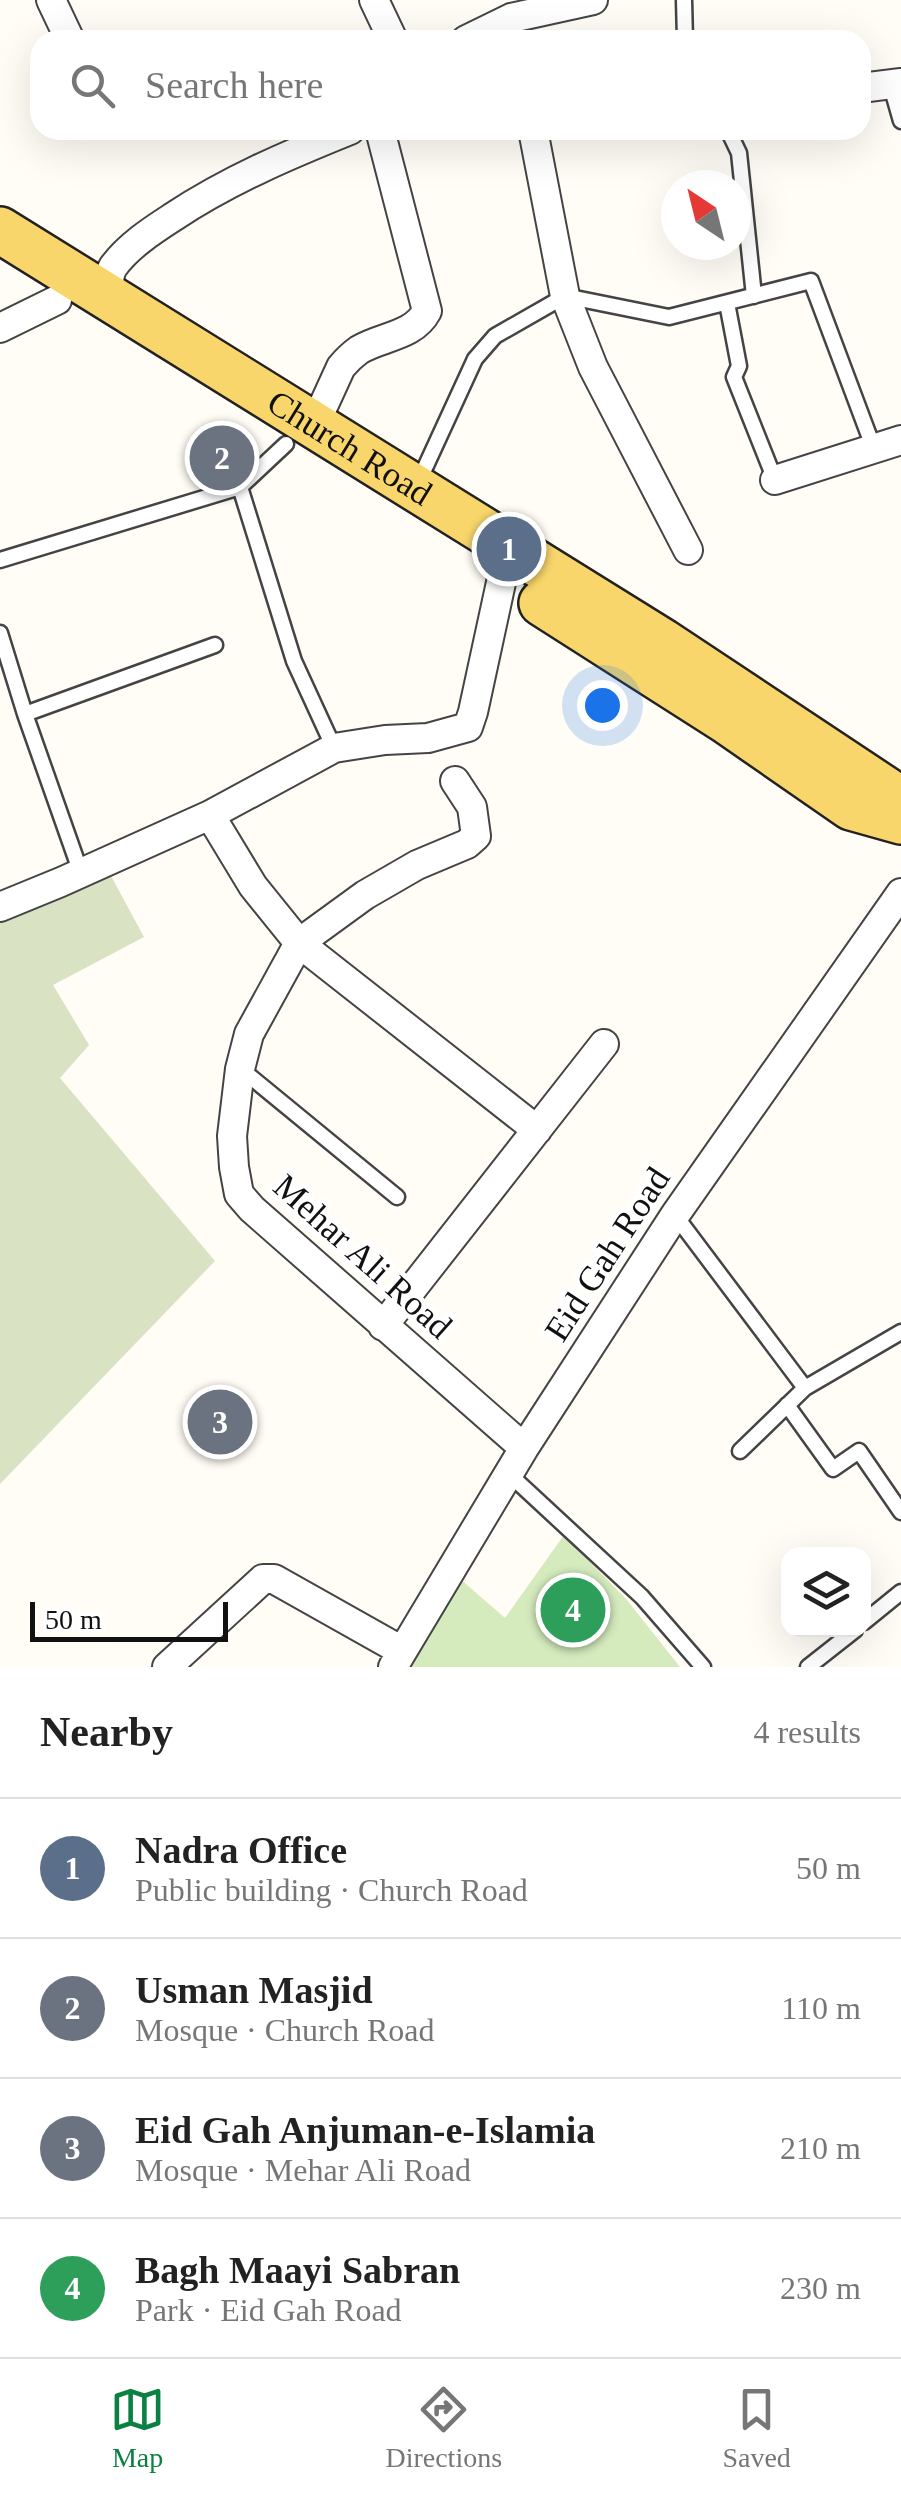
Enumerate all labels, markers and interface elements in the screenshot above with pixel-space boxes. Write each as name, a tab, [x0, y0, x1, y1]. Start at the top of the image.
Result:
search box	[30, 30, 871, 140]
icon: search	[65, 58, 120, 113]
text: Search here	[145, 64, 323, 106]
north arrow	[661, 170, 751, 260]
street label: Church Road	[261, 382, 439, 514]
pin: 2	[190, 420, 254, 496]
pin: 1	[476, 512, 542, 586]
your location	[577, 680, 628, 731]
street label: Eid Gah Road	[537, 1160, 678, 1348]
street label: Mehar Ali Road	[266, 1166, 460, 1347]
pin: 3	[188, 1384, 252, 1460]
map controls	[781, 1547, 871, 1637]
button: layers	[781, 1547, 871, 1637]
pin: 4	[540, 1572, 606, 1648]
scale bar	[30, 1597, 228, 1642]
text: 50 m	[45, 1604, 102, 1635]
text: Nearby	[40, 1709, 173, 1755]
text: 4 results	[753, 1714, 861, 1750]
text: Nadra Office	[135, 1829, 347, 1871]
text: 1	[65, 1850, 81, 1886]
text: 50 m	[796, 1850, 861, 1886]
text: Public building · Church Road	[135, 1872, 528, 1908]
text: Usman Masjid	[135, 1969, 373, 2011]
text: 2	[65, 1990, 81, 2026]
text: 110 m	[781, 1990, 861, 2026]
text: Mosque · Church Road	[135, 2012, 435, 2048]
text: Eid Gah Anjuman-e-Islamia	[135, 2109, 595, 2151]
text: 3	[65, 2130, 81, 2166]
text: 210 m	[780, 2130, 861, 2166]
text: Mosque · Mehar Ali Road	[135, 2152, 471, 2188]
text: Bagh Maayi Sabran	[135, 2249, 460, 2291]
text: 4	[65, 2270, 81, 2306]
text: 230 m	[780, 2270, 861, 2306]
text: Park · Eid Gah Road	[135, 2292, 402, 2328]
tab: Map	[110, 2382, 165, 2474]
tab: Directions	[385, 2382, 502, 2474]
tab: Saved	[722, 2382, 791, 2474]

